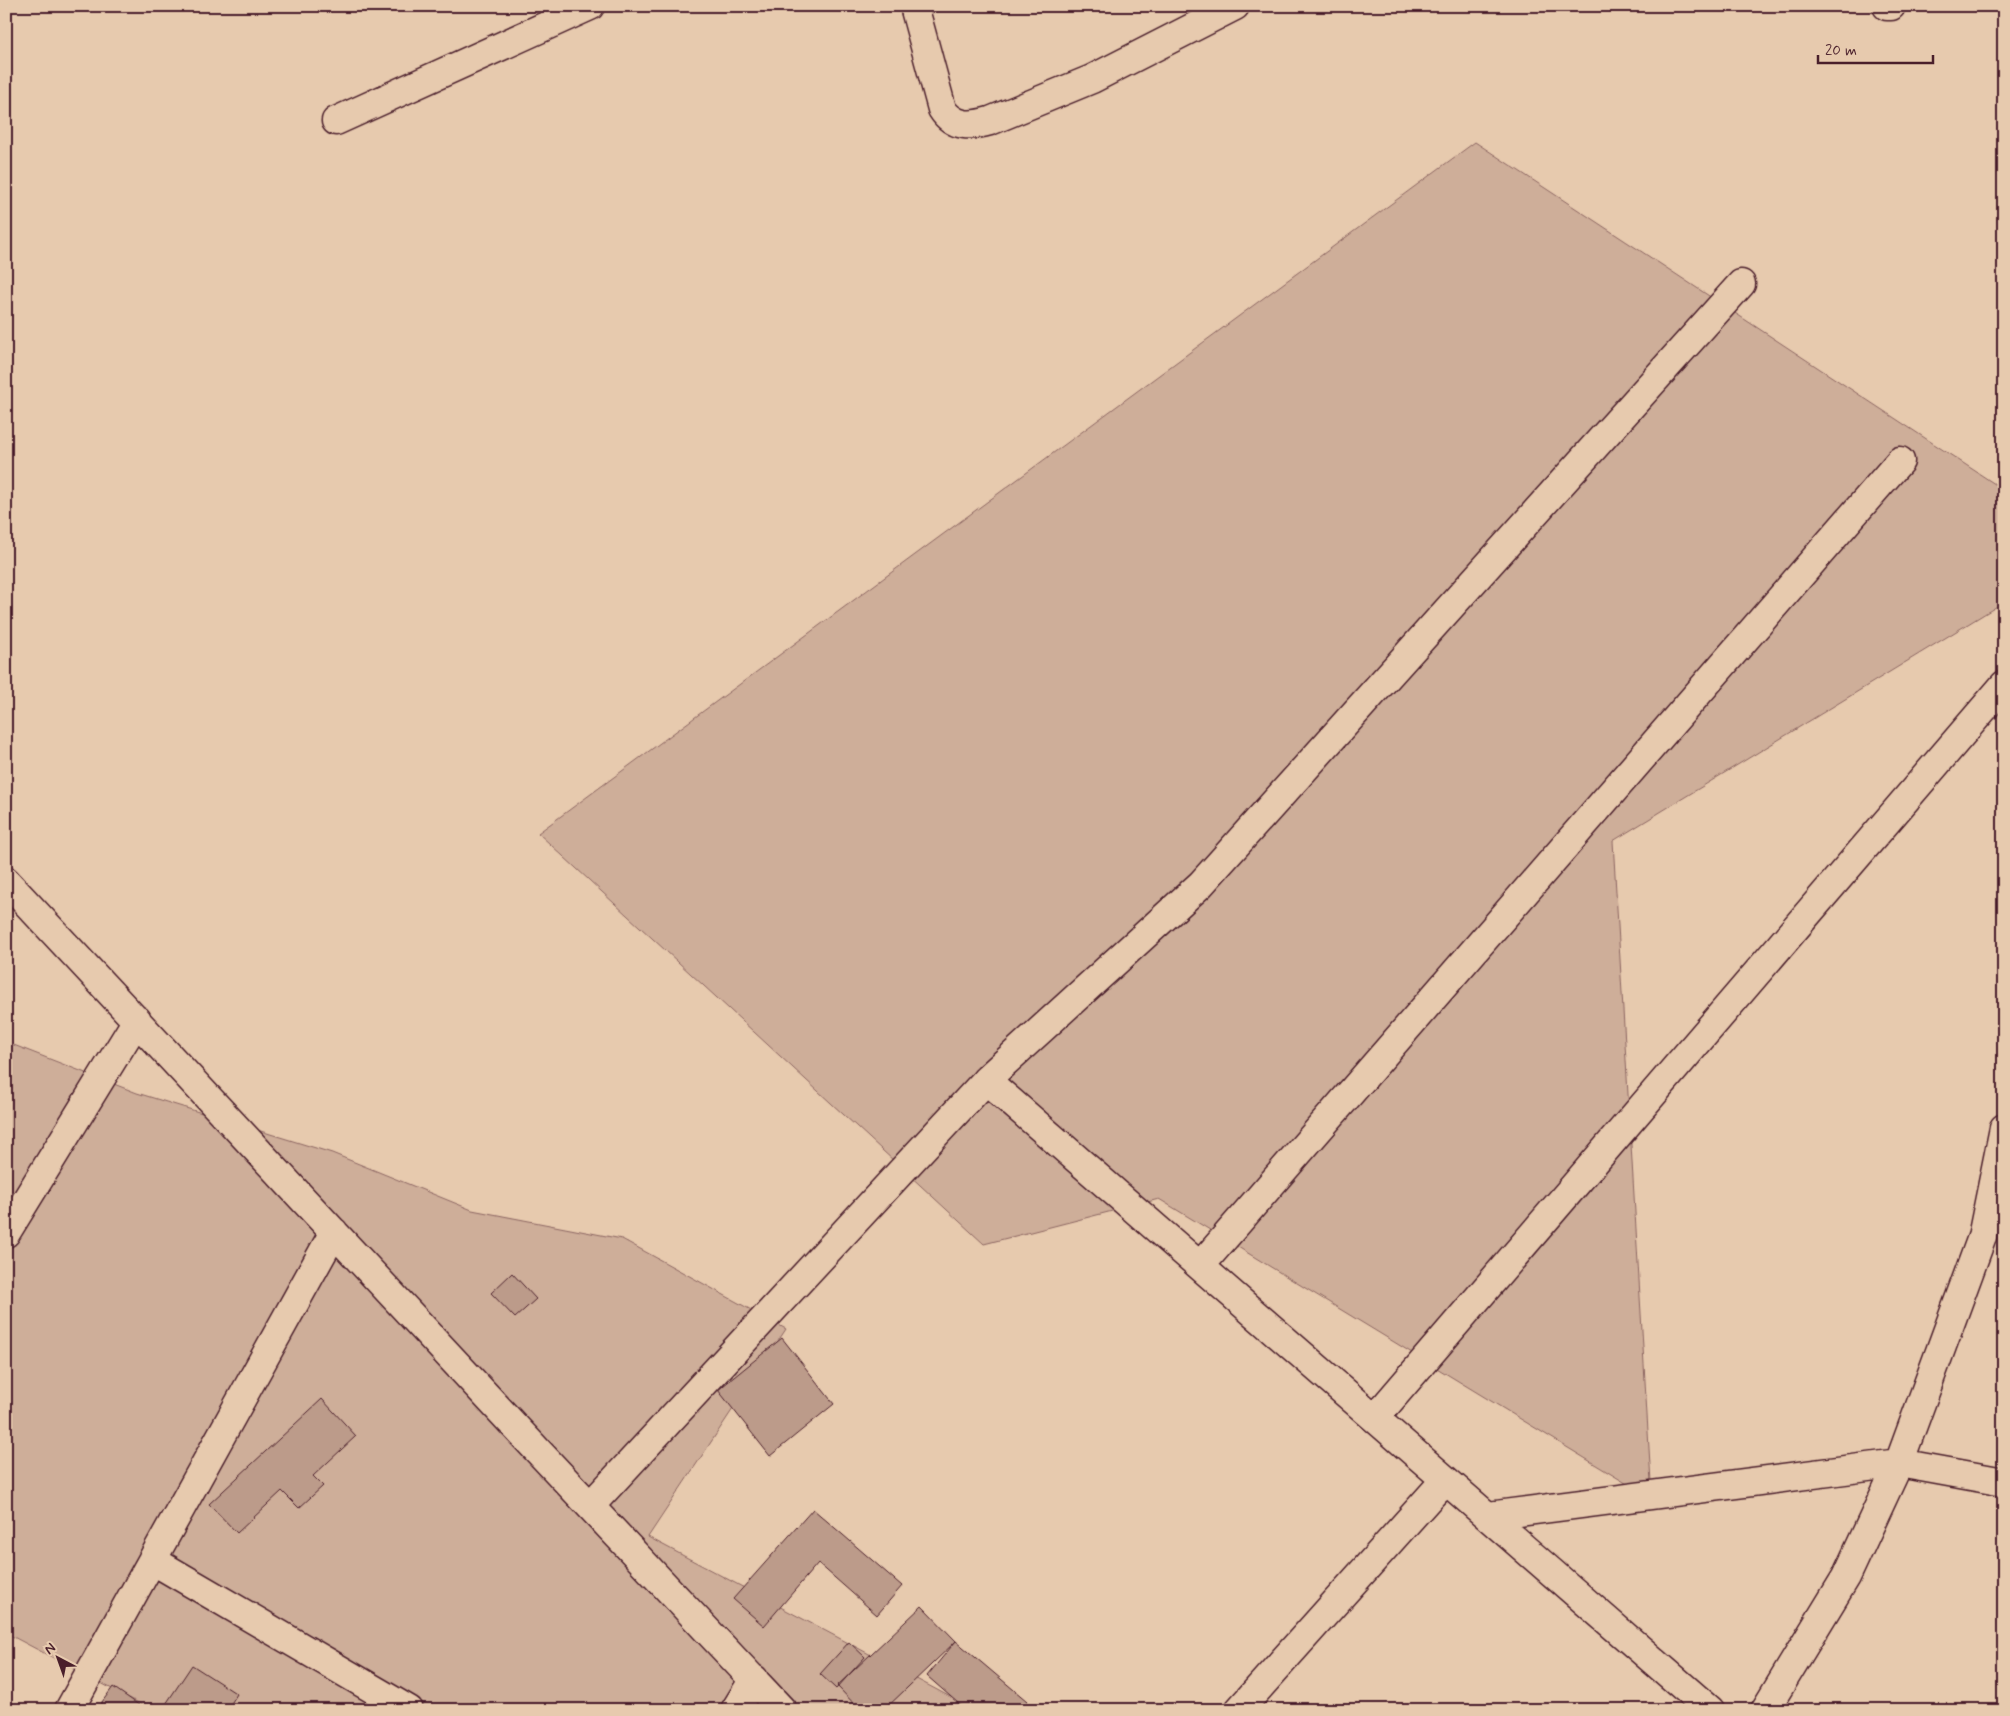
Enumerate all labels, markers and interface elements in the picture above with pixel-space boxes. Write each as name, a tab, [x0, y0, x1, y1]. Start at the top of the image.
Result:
scale bar	[1818, 32, 1932, 64]
text: 20 m	[1825, 41, 1857, 61]
north arrow	[32, 1634, 82, 1684]
text: N	[41, 1639, 60, 1659]

